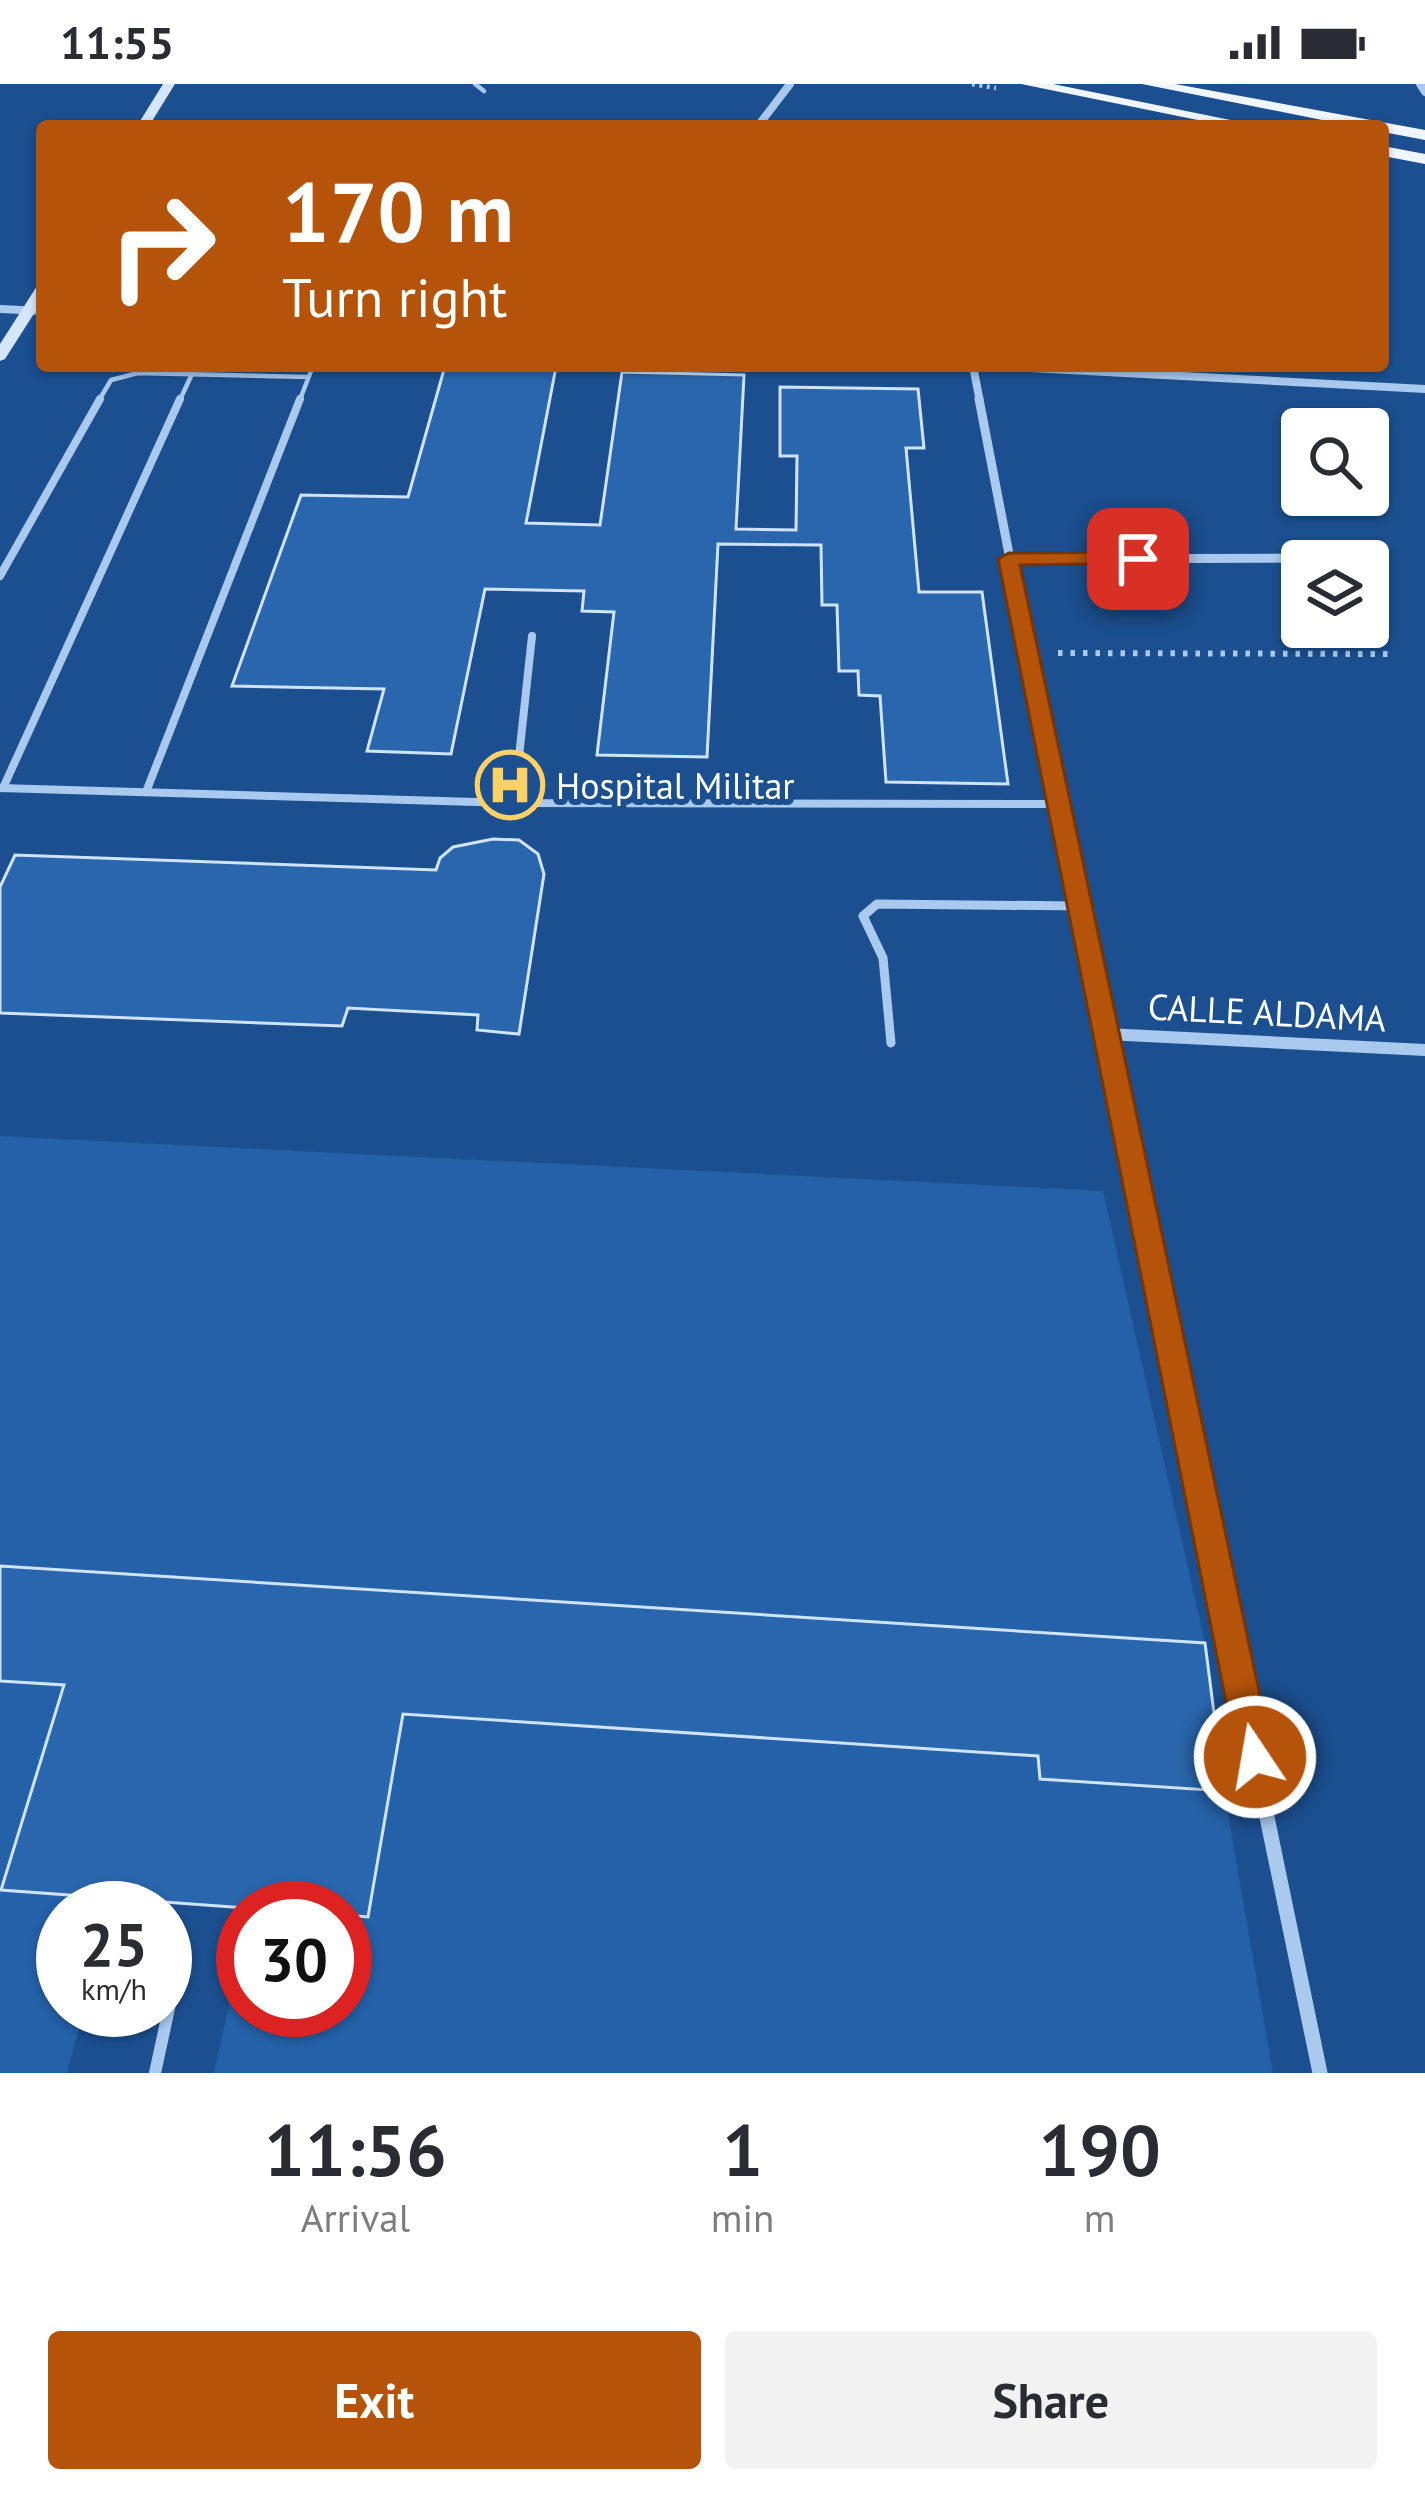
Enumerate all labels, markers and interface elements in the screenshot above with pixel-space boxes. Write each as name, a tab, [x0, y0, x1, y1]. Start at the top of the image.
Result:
text: 11:55	[60, 13, 174, 71]
text: 170 m	[282, 156, 514, 265]
icon: right	[84, 168, 240, 324]
text: Turn right	[282, 262, 507, 332]
map controls	[1281, 408, 1389, 648]
button: search	[1281, 408, 1389, 516]
pin	[1087, 508, 1189, 610]
icon: arrive	[1105, 526, 1171, 592]
button: layers	[1281, 540, 1389, 648]
hospital icon: Hospital Militar	[475, 750, 545, 820]
place label: Hospital Militar	[556, 762, 795, 809]
street label: CALLE ALDAMA	[1147, 982, 1387, 1042]
position arrow	[1192, 1694, 1318, 1820]
speed limit sign: 30	[216, 1881, 372, 2037]
text: 25	[80, 1905, 148, 1983]
text: km/h	[81, 1969, 147, 2008]
text: 11:56	[264, 2103, 447, 2196]
text: 1	[722, 2103, 763, 2196]
text: 190	[1038, 2103, 1161, 2196]
text: Arrival	[301, 2192, 410, 2243]
text: min	[711, 2192, 774, 2243]
text: m	[1084, 2192, 1115, 2243]
button: Exit	[48, 2331, 701, 2469]
button: Share	[725, 2331, 1377, 2469]

